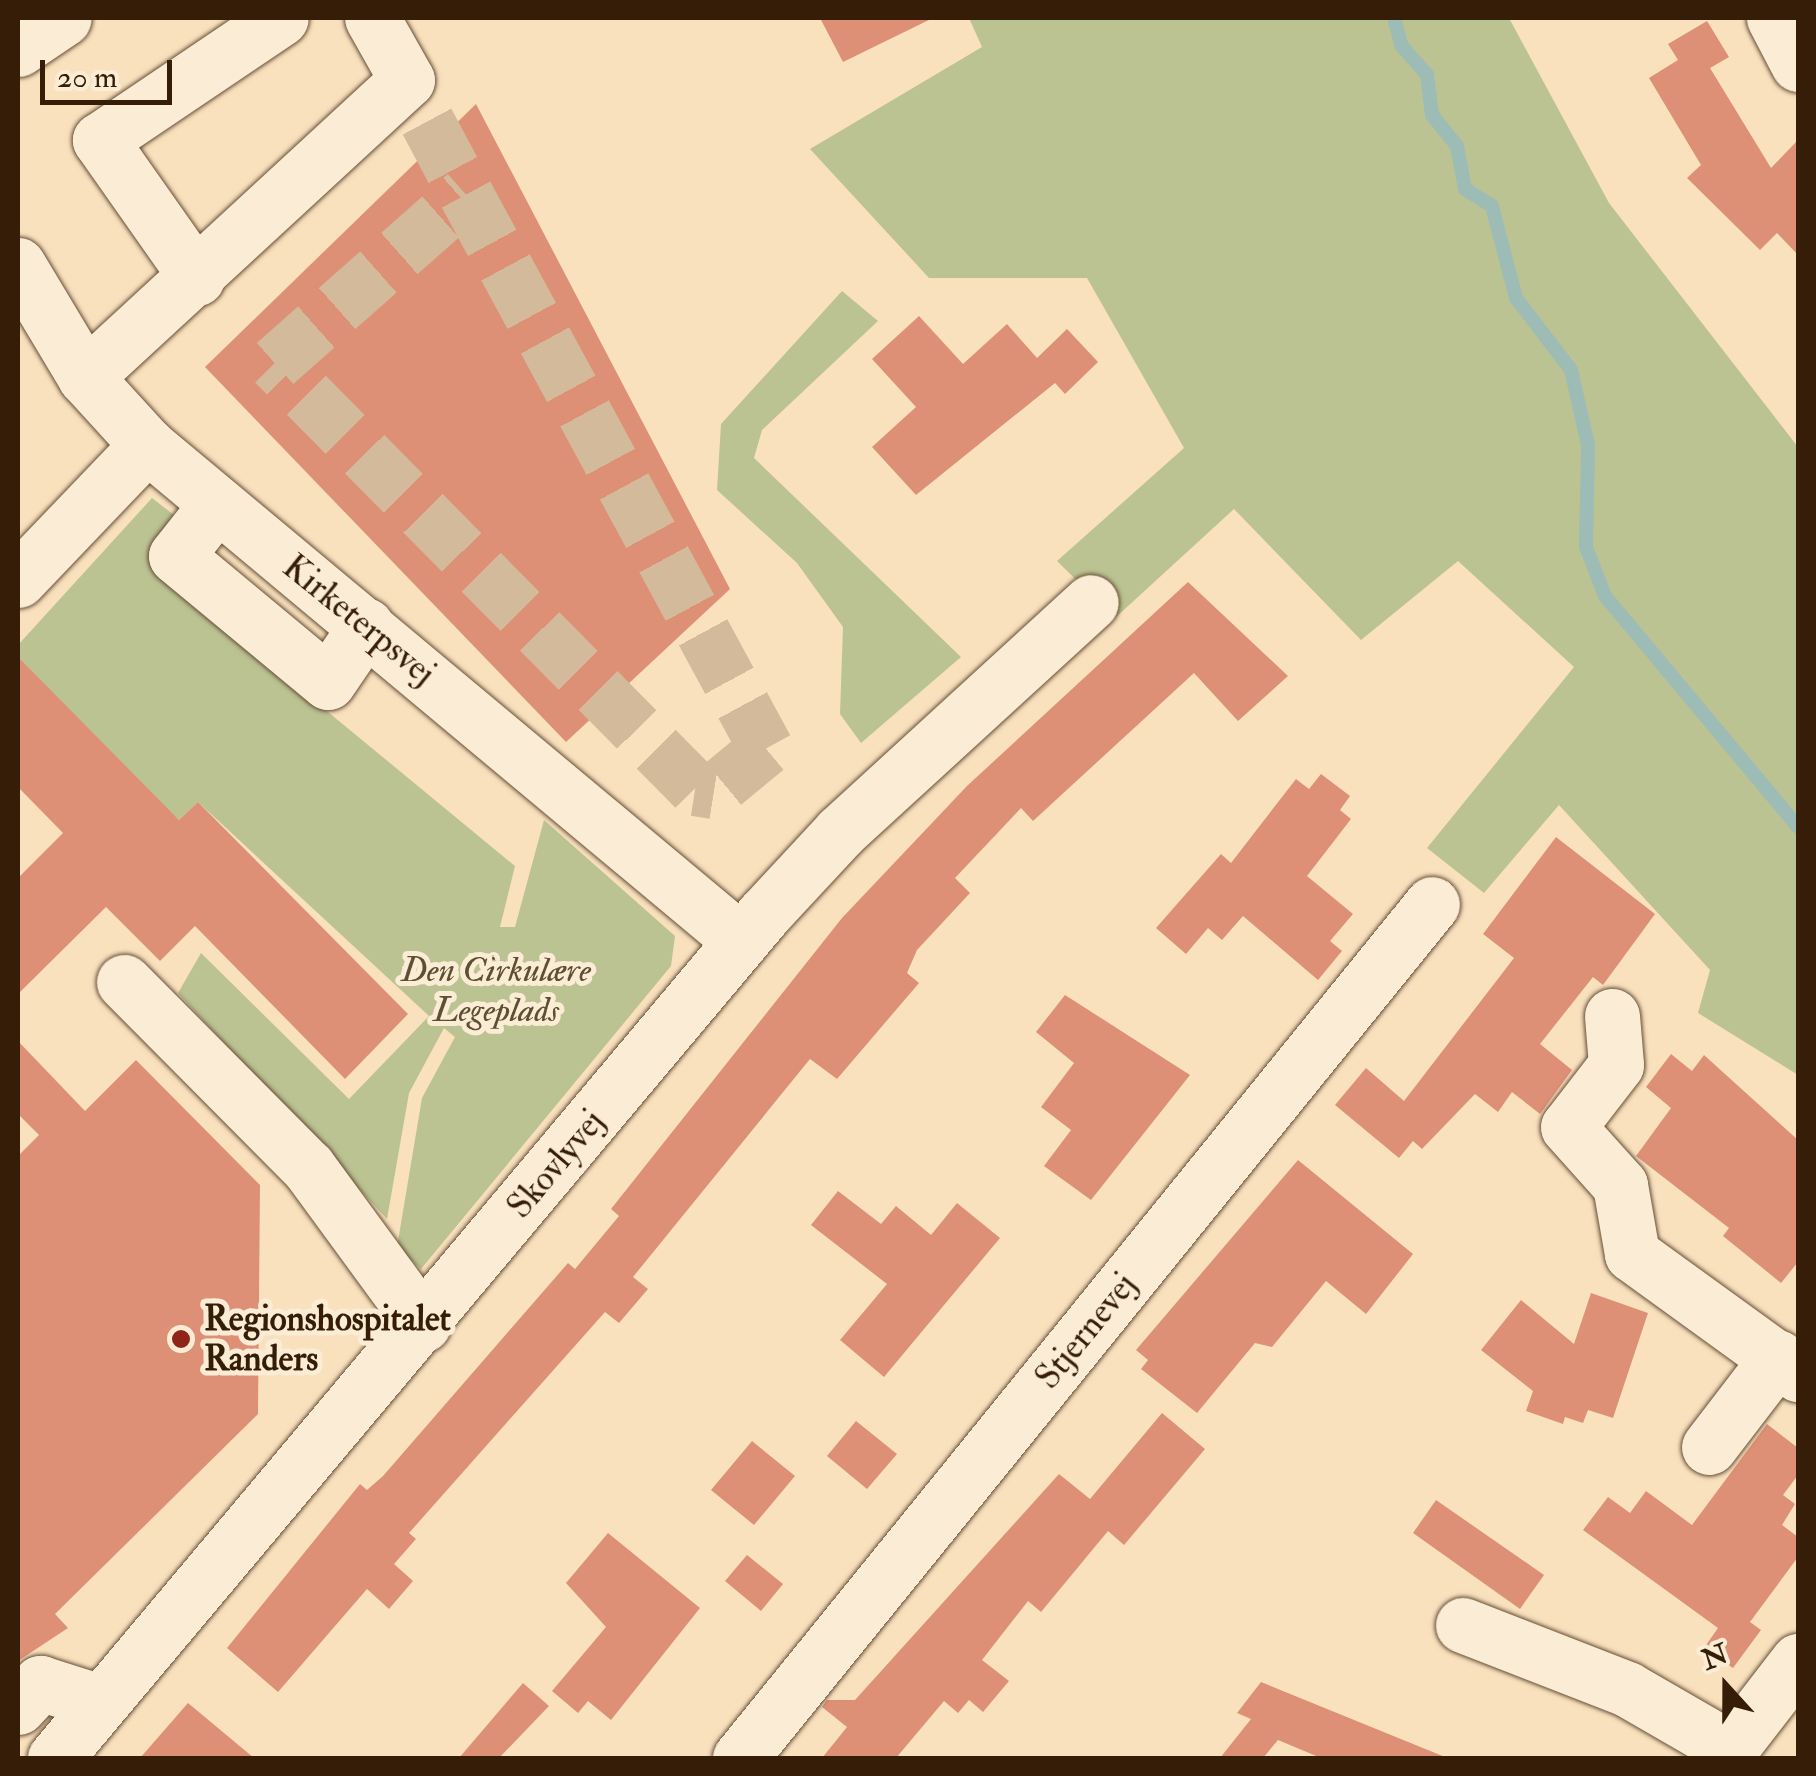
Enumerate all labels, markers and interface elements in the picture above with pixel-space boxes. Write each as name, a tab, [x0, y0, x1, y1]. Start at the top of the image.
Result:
scale bar	[45, 40, 178, 102]
text: 20 m	[57, 59, 117, 96]
street label: Kirketerpsvej	[274, 546, 444, 694]
park label: Den Cirkulære Legeplads	[401, 949, 591, 1031]
street label: Skovlyvej	[499, 1101, 613, 1227]
street label: Stjernevej	[1027, 1265, 1145, 1397]
place label: Regionshospitalet Randers	[204, 1298, 451, 1380]
marker: Regionshospitalet Randers	[168, 1326, 194, 1352]
north arrow	[1676, 1636, 1776, 1736]
text: N	[1697, 1637, 1733, 1678]

